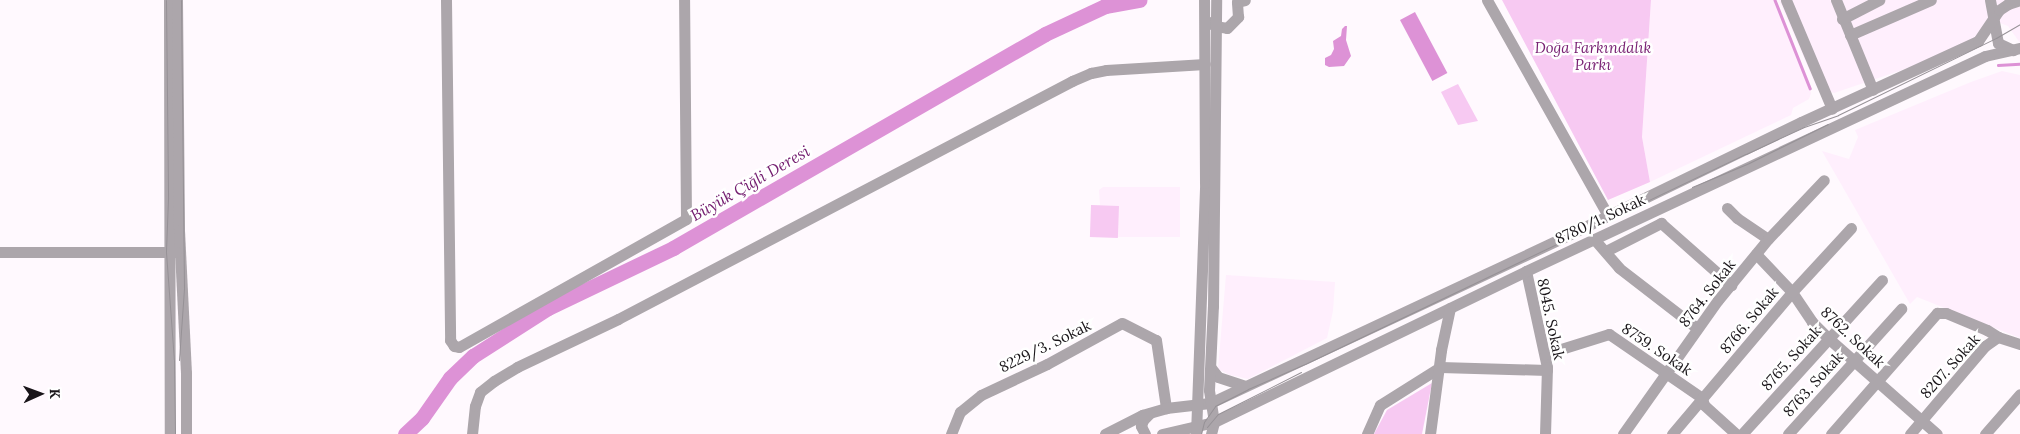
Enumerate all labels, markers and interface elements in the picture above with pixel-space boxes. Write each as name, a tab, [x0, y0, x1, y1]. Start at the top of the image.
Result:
park label: Doğa Farkındalık Parkı	[1535, 38, 1651, 73]
water label: Büyük Çiğli Deresi	[687, 141, 813, 225]
street label: 8780/1. Sokak	[1552, 190, 1648, 248]
street label: 8764. Sokak	[1675, 256, 1739, 330]
street label: 8045. Sokak	[1534, 277, 1568, 361]
street label: 8766. Sokak	[1716, 283, 1782, 357]
street label: 8762. Sokak	[1817, 303, 1889, 371]
street label: 8229/3. Sokak	[996, 316, 1094, 376]
street label: 8759. Sokak	[1619, 319, 1695, 379]
street label: 8765. Sokak	[1757, 322, 1825, 394]
street label: 8207. Sokak	[1916, 330, 1984, 402]
street label: 8763. Sokak	[1779, 348, 1847, 420]
north arrow	[15, 369, 65, 419]
text: K	[46, 388, 64, 399]

